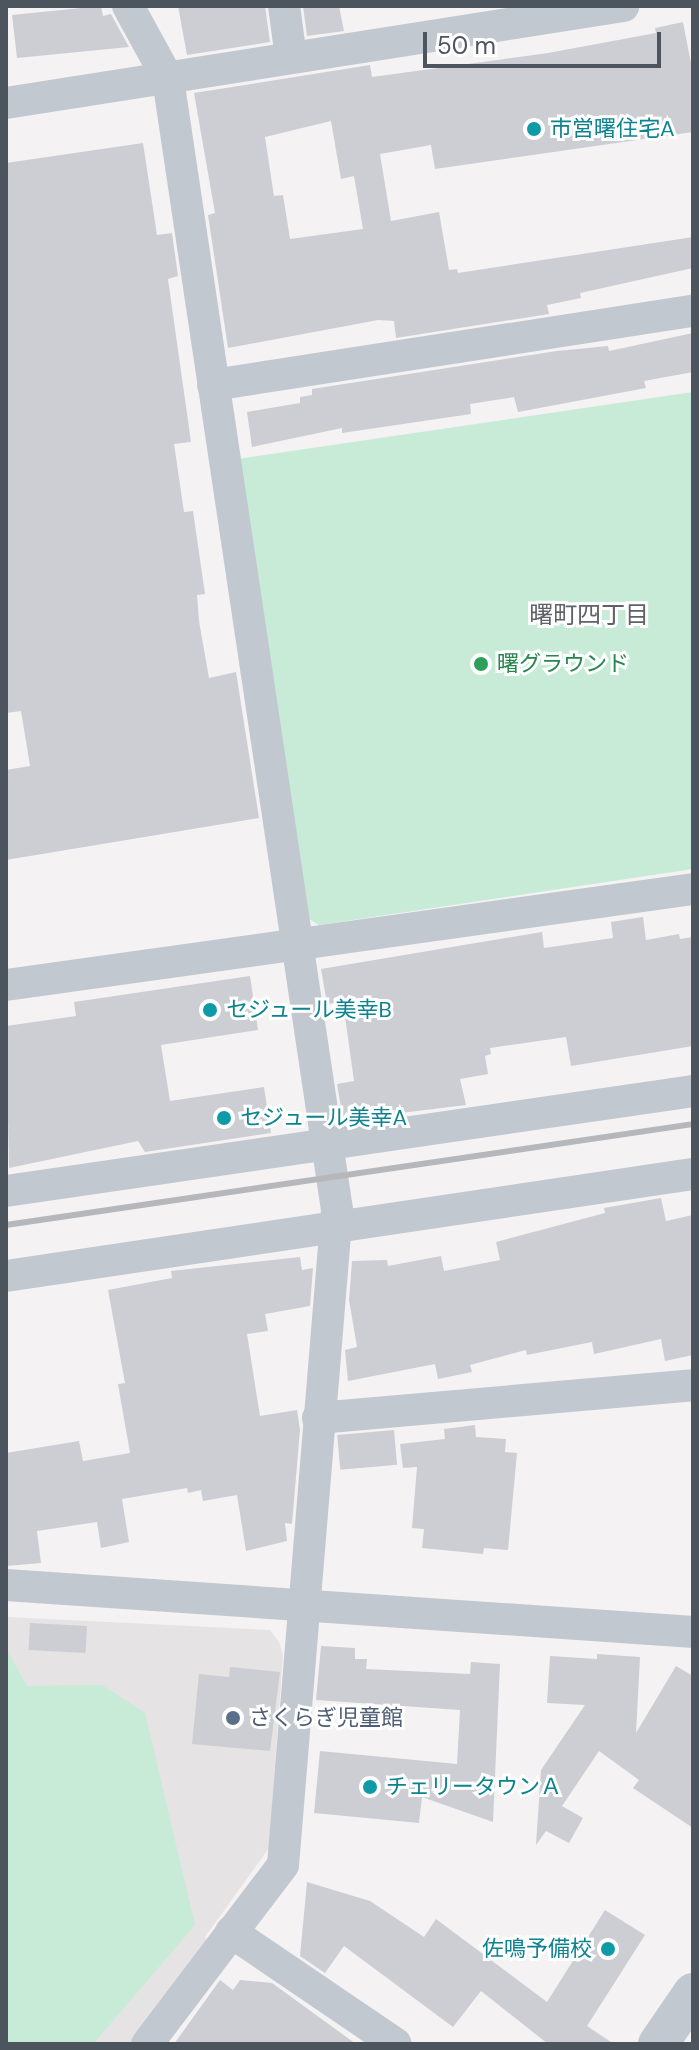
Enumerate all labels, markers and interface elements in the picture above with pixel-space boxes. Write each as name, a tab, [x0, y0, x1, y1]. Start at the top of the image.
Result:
scale bar	[427, 16, 665, 66]
text: 50 m	[437, 30, 496, 61]
place label: 市営曙住宅A	[550, 116, 675, 142]
marker: 市営曙住宅A	[525, 120, 543, 138]
district label: 曙町四丁目	[529, 601, 649, 629]
place label: 曙グラウンド	[497, 651, 629, 677]
marker: 曙グラウンド	[472, 655, 490, 673]
place label: セジュール美幸B	[226, 997, 393, 1023]
marker: セジュール美幸B	[201, 1001, 219, 1019]
place label: セジュール美幸A	[240, 1105, 409, 1131]
marker: セジュール美幸A	[215, 1109, 233, 1127]
place label: さくらぎ児童館	[249, 1705, 403, 1731]
marker: さくらぎ児童館	[224, 1709, 242, 1727]
place label: チェリータウンＡ	[386, 1774, 562, 1800]
marker: チェリータウンＡ	[361, 1778, 379, 1796]
place label: 佐鳴予備校	[482, 1936, 592, 1962]
marker: 佐鳴予備校	[599, 1940, 617, 1958]

